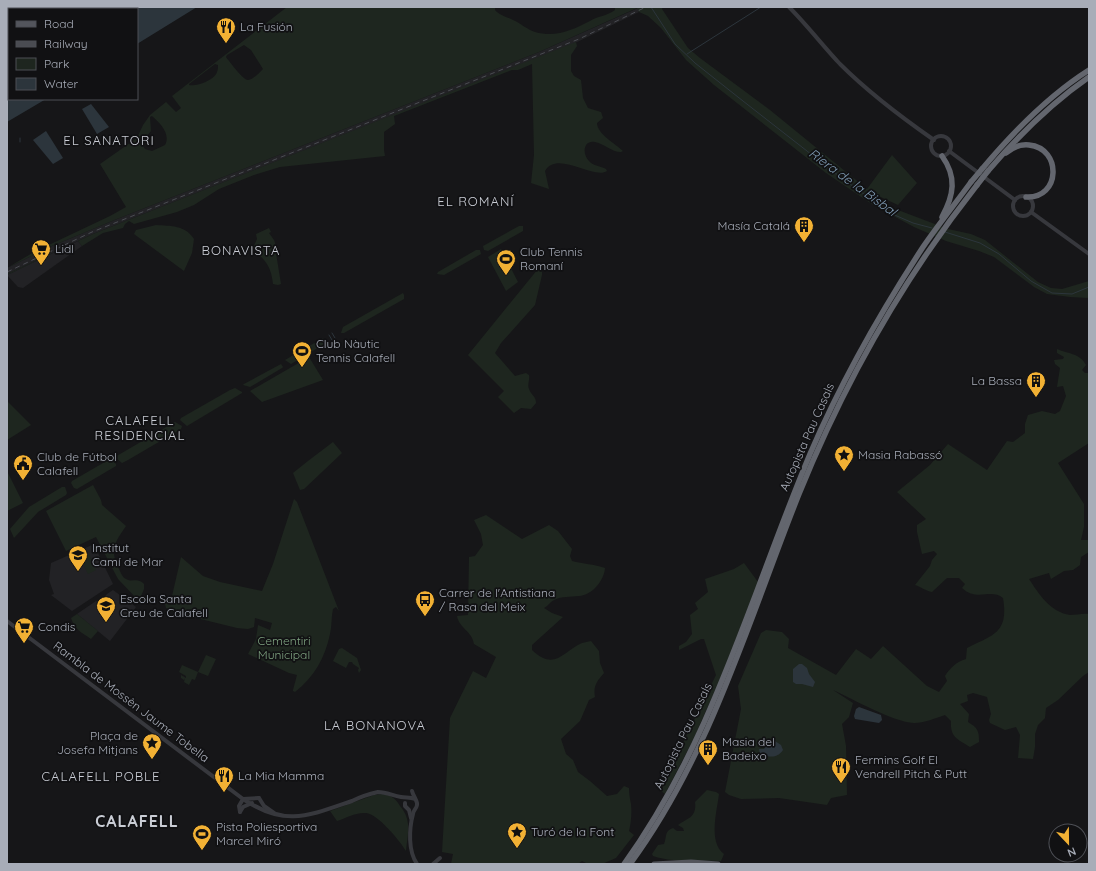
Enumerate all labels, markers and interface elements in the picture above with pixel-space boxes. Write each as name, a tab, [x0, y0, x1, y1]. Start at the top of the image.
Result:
legend	[8, 8, 138, 100]
text: Road	[44, 16, 74, 31]
restaurant icon: La Fusión	[215, 16, 237, 44]
place label: La Fusión	[240, 19, 293, 34]
text: Railway	[44, 36, 88, 51]
text: Park	[44, 56, 69, 71]
text: Water	[44, 76, 79, 91]
district label: EL SANATORI	[63, 132, 155, 148]
water label: Riera de la Bisbal	[806, 145, 902, 220]
district label: EL ROMANÍ	[437, 193, 515, 209]
building icon: Masía Catalá	[793, 215, 815, 243]
place label: Masía Catalá	[718, 218, 790, 233]
supermarket icon: Lidl	[30, 238, 52, 266]
place label: Lidl	[55, 241, 74, 256]
district label: BONAVISTA	[202, 242, 280, 258]
place label: Club Tennis Romaní	[520, 244, 583, 273]
sports icon: Club Tennis Romaní	[495, 248, 517, 276]
place label: Club Nàutic Tennis Calafell	[316, 336, 395, 365]
sports icon: Club Nàutic Tennis Calafell	[291, 340, 313, 368]
building icon: La Bassa	[1025, 370, 1047, 398]
place label: La Bassa	[971, 373, 1022, 388]
street label: Autopista Pau Casals	[776, 380, 837, 493]
district label: CALAFELL RESIDENCIAL	[95, 412, 185, 443]
place icon: Masia Rabassó	[833, 444, 855, 472]
place label: Masia Rabassó	[858, 447, 942, 462]
place label: Club de Fútbol Calafell	[37, 449, 117, 478]
public building icon: Club de Fútbol Calafell	[12, 453, 34, 481]
place label: Institut Camí de Mar	[92, 540, 163, 569]
school or university icon: Institut Camí de Mar	[67, 544, 89, 572]
place label: Carrer de l'Antistiana / Rasa del Meix	[439, 585, 555, 614]
bus stop icon: Carrer de l'Antistiana / Rasa del Meix	[414, 589, 436, 617]
place label: Escola Santa Creu de Calafell	[120, 591, 208, 620]
school or university icon: Escola Santa Creu de Calafell	[95, 595, 117, 623]
supermarket icon: Condis	[13, 616, 35, 644]
place label: Condis	[38, 619, 76, 634]
park label: Cementiri Municipal	[257, 633, 311, 662]
street label: Rambla de Mossèn Jaume Tobella	[50, 638, 212, 765]
street label: Autopista Pau Casals	[650, 680, 715, 791]
district label: LA BONANOVA	[324, 717, 426, 733]
place label: Plaça de Josefa Mitjans	[57, 728, 138, 757]
place icon: Plaça de Josefa Mitjans	[141, 732, 163, 760]
place label: Masia del Badeixo	[722, 734, 775, 763]
building icon: Masia del Badeixo	[697, 738, 719, 766]
place label: Fermins Golf El Vendrell Pitch & Putt	[855, 752, 967, 781]
restaurant icon: Fermins Golf El Vendrell Pitch & Putt	[830, 756, 852, 784]
restaurant icon: La Mia Mamma	[213, 765, 235, 793]
district label: CALAFELL POBLE	[42, 768, 160, 784]
place label: La Mia Mamma	[238, 768, 324, 783]
district label: CALAFELL	[95, 811, 179, 831]
place label: Pista Poliesportiva Marcel Miró	[216, 819, 317, 848]
place icon: Turó de la Font	[506, 821, 528, 849]
sports icon: Pista Poliesportiva Marcel Miró	[191, 823, 213, 851]
north arrow	[1048, 823, 1088, 863]
place label: Turó de la Font	[531, 824, 614, 839]
text: N	[1065, 844, 1078, 860]

